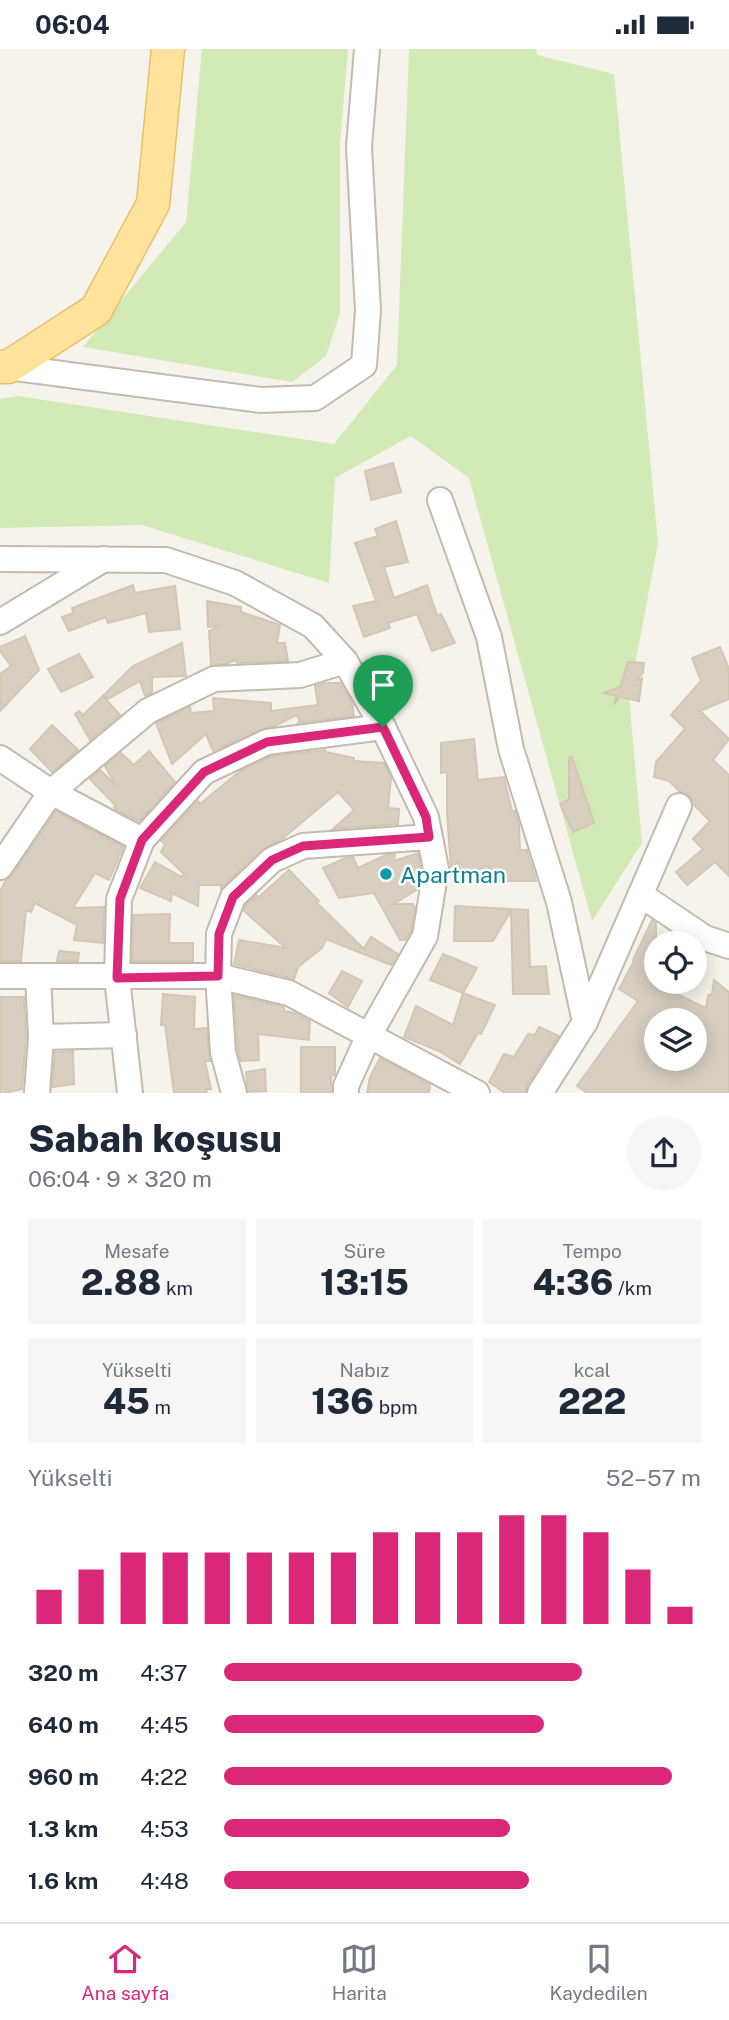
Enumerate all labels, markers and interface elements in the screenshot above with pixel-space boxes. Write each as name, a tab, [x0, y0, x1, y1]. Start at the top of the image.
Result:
text: 06:04	[35, 9, 110, 40]
pin	[353, 655, 413, 727]
icon: arrive	[364, 666, 402, 704]
place label: Apartman	[400, 861, 506, 888]
marker: Apartman	[378, 866, 394, 882]
map controls	[644, 931, 707, 1071]
button: locate	[644, 931, 707, 994]
button: layers	[644, 1008, 707, 1071]
text: Sabah koşusu	[28, 1116, 282, 1161]
button: share	[627, 1116, 701, 1190]
text: 06:04 · 9 × 320 m	[28, 1165, 212, 1192]
text: Mesafe	[104, 1240, 170, 1262]
text: Süre	[344, 1240, 385, 1262]
text: Tempo	[563, 1240, 622, 1262]
text: 2.88	[81, 1262, 161, 1303]
text: 13:15	[320, 1262, 409, 1303]
text: 4:36	[532, 1262, 613, 1303]
text: km	[161, 1277, 193, 1299]
text: /km	[613, 1277, 652, 1299]
text: Yükselti	[102, 1359, 172, 1381]
text: Nabız	[340, 1359, 389, 1381]
text: kcal	[574, 1359, 611, 1381]
text: 45	[103, 1381, 150, 1422]
text: 136	[311, 1381, 374, 1422]
text: 222	[558, 1381, 626, 1422]
text: m	[150, 1396, 171, 1418]
text: bpm	[374, 1396, 418, 1418]
text: Yükselti	[28, 1464, 112, 1491]
text: 52–57 m	[606, 1464, 701, 1491]
text: 320 m	[28, 1659, 99, 1686]
text: 4:37	[140, 1659, 188, 1686]
text: 640 m	[28, 1711, 99, 1738]
text: 4:45	[140, 1711, 188, 1738]
text: 960 m	[28, 1763, 99, 1790]
text: 4:22	[140, 1763, 188, 1790]
text: 1.3 km	[28, 1815, 98, 1842]
text: 4:53	[140, 1815, 189, 1842]
text: 1.6 km	[28, 1867, 98, 1894]
text: 4:48	[140, 1867, 189, 1894]
tab: Ana sayfa	[81, 1940, 169, 2004]
tab: Harita	[332, 1940, 387, 2004]
tab: Kaydedilen	[549, 1940, 648, 2004]

